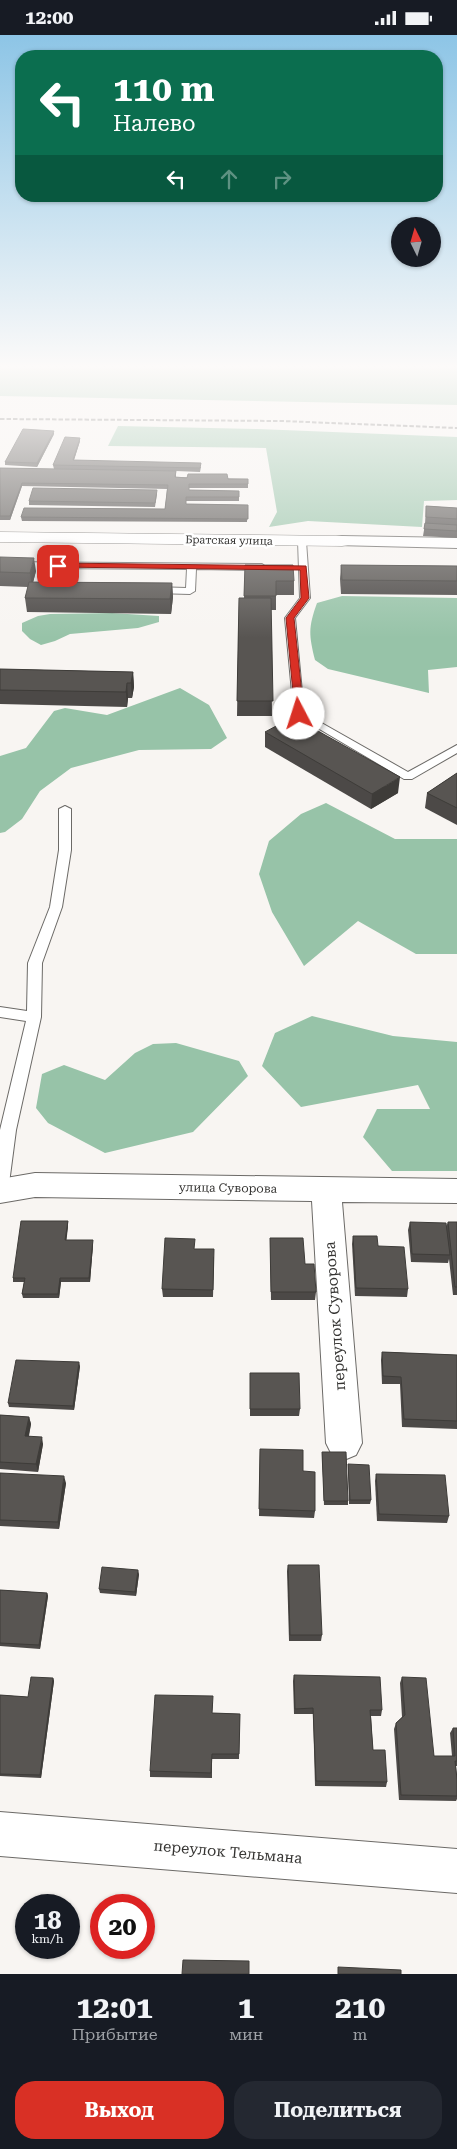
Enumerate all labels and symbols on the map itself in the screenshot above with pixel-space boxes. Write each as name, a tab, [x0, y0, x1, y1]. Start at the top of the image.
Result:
north arrow	[391, 217, 441, 267]
street label: Братская улица	[185, 533, 273, 548]
pin	[37, 545, 79, 587]
position arrow	[272, 687, 324, 739]
street label: улица Суворова	[179, 1180, 278, 1196]
street label: переулок Суворова	[321, 1241, 349, 1391]
street label: переулок Тельмана	[153, 1837, 303, 1867]
speed limit sign: 20	[90, 1894, 155, 1959]

